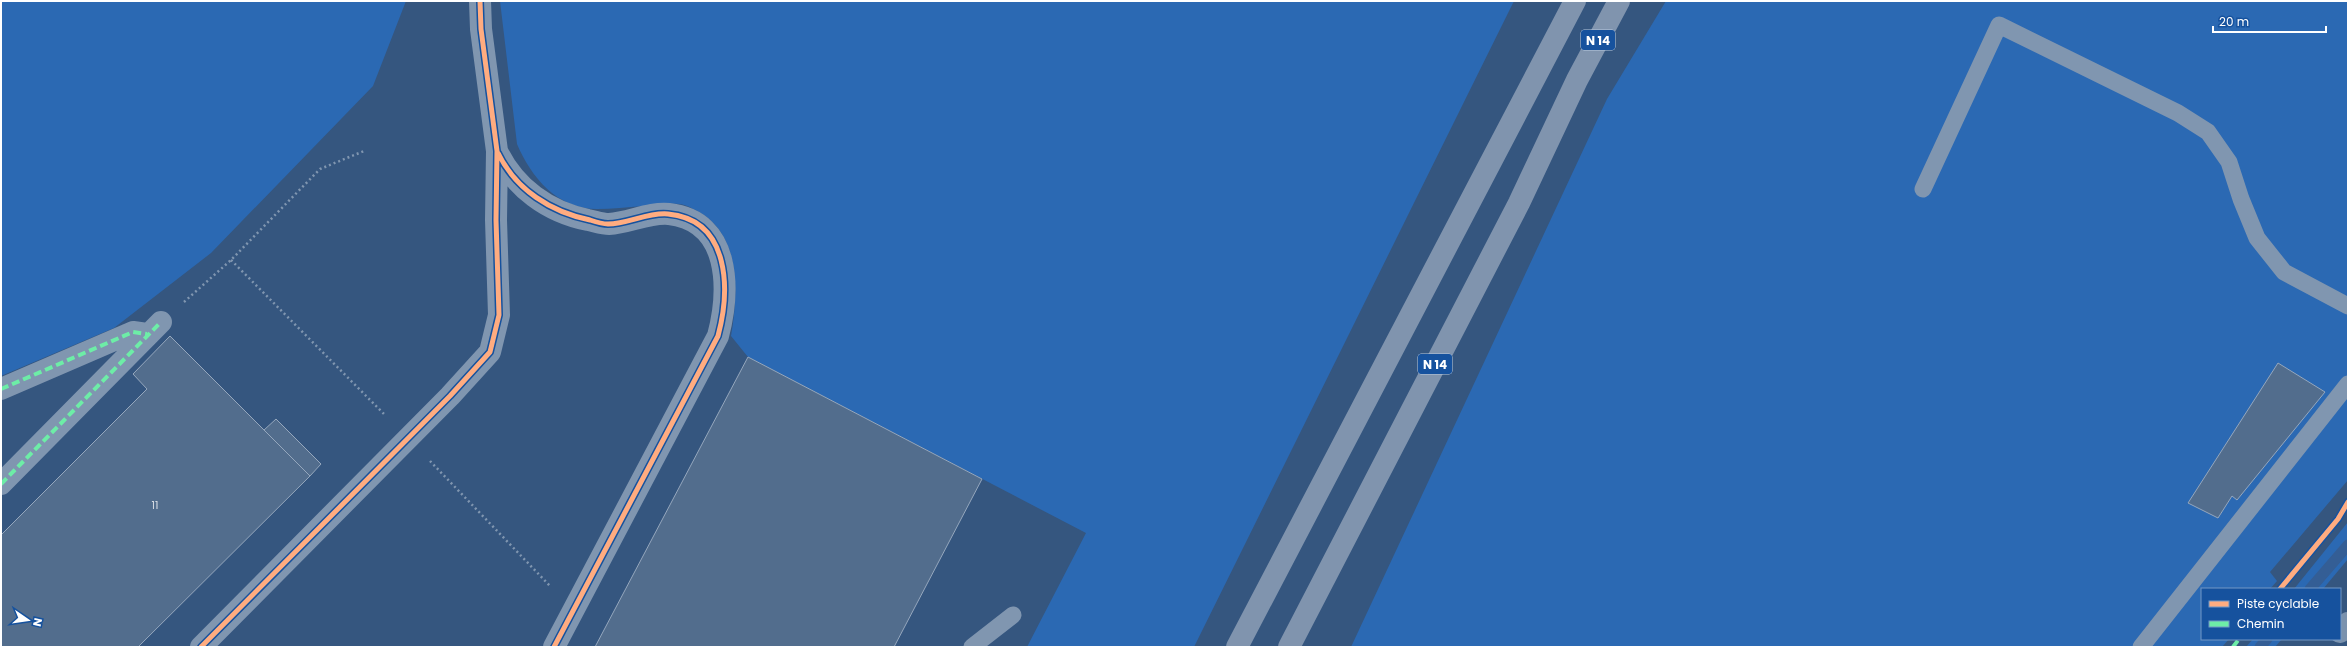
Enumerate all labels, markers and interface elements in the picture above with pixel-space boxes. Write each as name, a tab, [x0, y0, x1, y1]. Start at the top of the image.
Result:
scale bar	[2213, 8, 2326, 34]
text: 20 m	[2219, 13, 2249, 30]
road number: N 14	[1581, 30, 1615, 50]
road number: N 14	[1418, 354, 1452, 374]
house number: 11	[151, 497, 159, 513]
legend	[2201, 588, 2341, 640]
text: Piste cyclable	[2237, 595, 2319, 612]
north arrow	[8, 600, 48, 640]
text: Chemin	[2237, 615, 2284, 632]
text: N	[29, 616, 46, 628]

